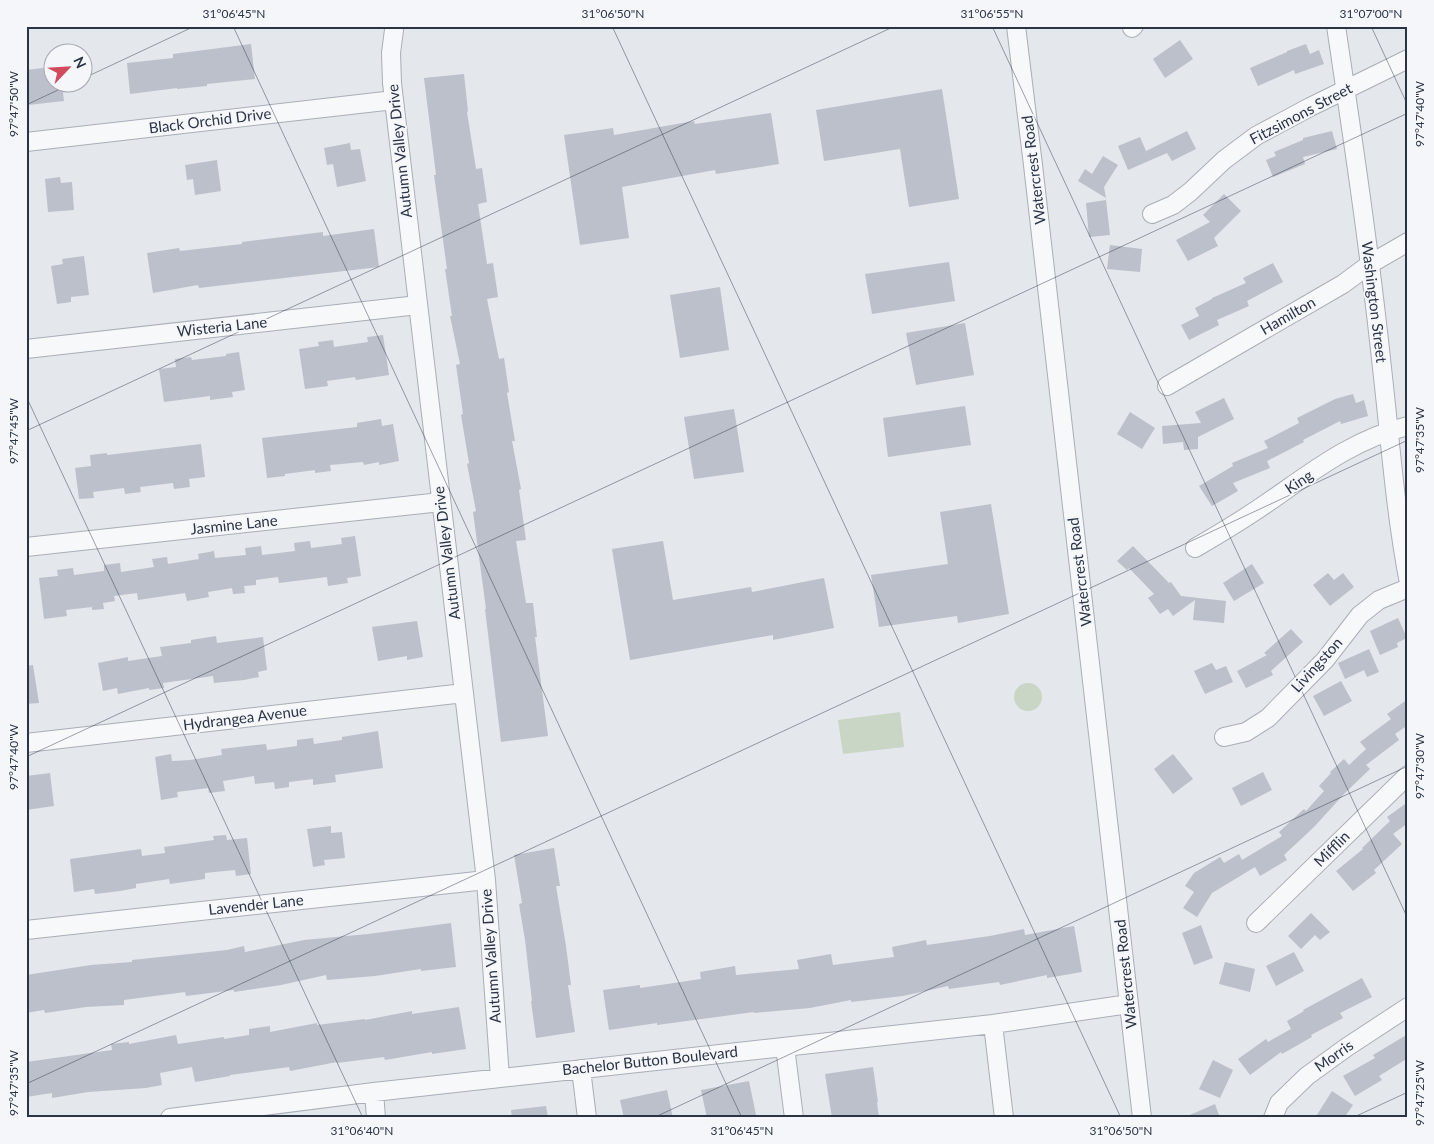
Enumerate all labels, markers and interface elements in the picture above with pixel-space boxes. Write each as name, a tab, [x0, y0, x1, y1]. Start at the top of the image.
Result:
text: 31°06'45"N	[203, 6, 265, 21]
text: 31°06'50"N	[582, 6, 644, 21]
text: 31°06'55"N	[961, 6, 1023, 21]
text: 31°07'00"N	[1340, 6, 1402, 21]
north arrow	[42, 42, 92, 92]
text: N	[70, 54, 90, 71]
text: 97°47'50"W	[6, 70, 21, 137]
street label: Fitzsimons Street	[1246, 78, 1355, 148]
text: 97°47'40"W	[1412, 80, 1427, 147]
street label: Autumn Valley Drive	[383, 83, 415, 219]
street label: Black Orchid Drive	[148, 104, 272, 136]
street label: Watercrest Road	[1017, 115, 1049, 226]
street label: Washington Street	[1359, 240, 1391, 364]
street label: Hamilton	[1257, 292, 1318, 338]
street label: Wisteria Lane	[176, 312, 268, 340]
text: 97°47'45"W	[6, 397, 21, 464]
text: 97°47'35"W	[1412, 406, 1427, 473]
street label: King	[1281, 465, 1316, 497]
street label: Autumn Valley Drive	[429, 485, 463, 621]
street label: Jasmine Lane	[189, 510, 278, 538]
street label: Watercrest Road	[1063, 517, 1095, 628]
street label: Livingston	[1287, 633, 1346, 695]
street label: Hydrangea Avenue	[182, 700, 308, 734]
text: 97°47'40"W	[6, 723, 21, 790]
text: 97°47'30"W	[1412, 732, 1427, 799]
street label: Mifflin	[1310, 827, 1353, 870]
street label: Autumn Valley Drive	[476, 888, 504, 1024]
street label: Lavender Lane	[207, 890, 304, 918]
street label: Watercrest Road	[1110, 919, 1140, 1030]
street label: Morris	[1311, 1035, 1356, 1075]
street label: Bachelor Button Boulevard	[561, 1042, 739, 1078]
text: 97°47'35"W	[6, 1049, 21, 1116]
text: 97°47'25"W	[1412, 1059, 1427, 1126]
text: 31°06'40"N	[331, 1123, 393, 1138]
text: 31°06'45"N	[711, 1123, 773, 1138]
text: 31°06'50"N	[1090, 1123, 1152, 1138]

